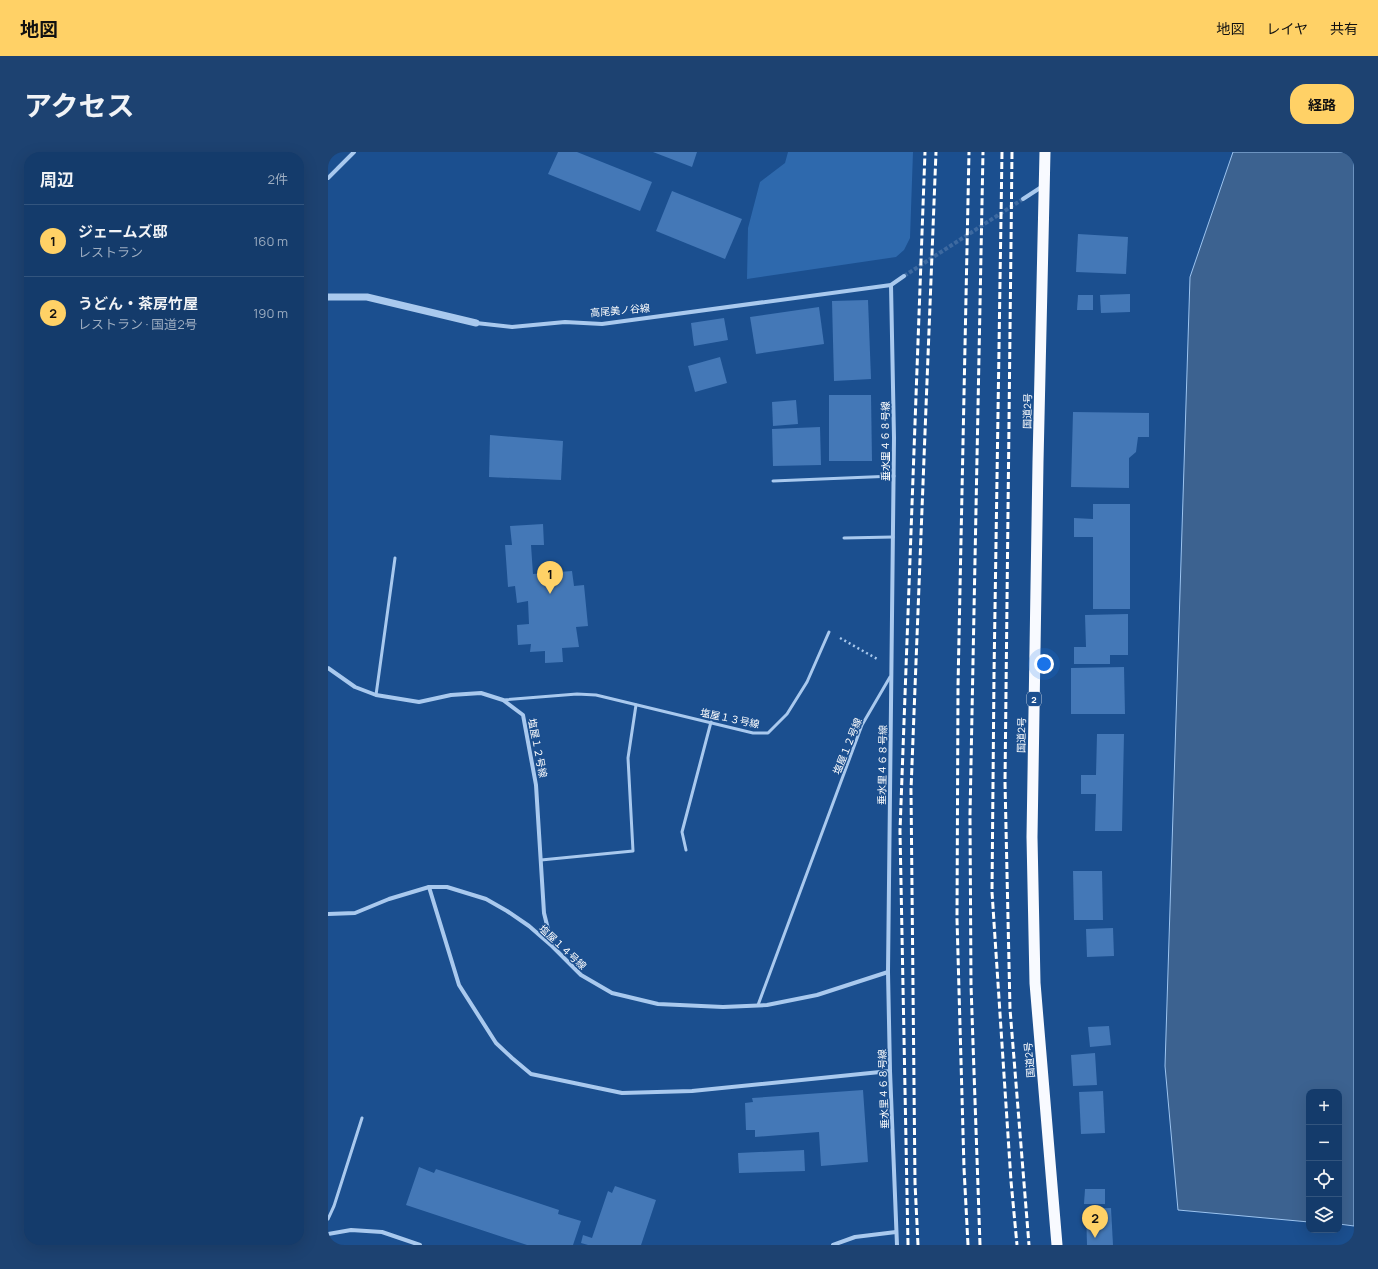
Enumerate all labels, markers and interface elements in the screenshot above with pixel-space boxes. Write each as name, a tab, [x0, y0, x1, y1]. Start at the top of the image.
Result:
text: 地図	[20, 16, 58, 42]
text: 地図	[1216, 19, 1244, 38]
text: レイヤ	[1266, 19, 1308, 38]
text: 共有	[1330, 19, 1358, 38]
button: 経路	[1290, 84, 1354, 124]
text: アクセス	[24, 86, 135, 124]
text: 周辺	[40, 168, 74, 191]
text: 2件	[268, 170, 288, 188]
text: ジェームズ邸	[78, 221, 168, 242]
text: 1	[50, 232, 56, 250]
text: 160 m	[253, 232, 288, 250]
text: レストラン	[78, 243, 143, 261]
text: うどん・茶房竹屋	[78, 293, 198, 314]
street label: 高尾美ノ谷線	[590, 300, 650, 320]
text: 2	[49, 304, 57, 322]
text: 190 m	[253, 304, 288, 322]
text: レストラン · 国道2号	[78, 315, 198, 333]
street label: 国道2号	[1020, 393, 1034, 429]
street label: 垂水里４６８号線	[878, 401, 892, 481]
pin: 1	[537, 561, 563, 594]
your location	[1034, 654, 1054, 674]
road number: 2	[1027, 692, 1041, 706]
street label: 塩屋１３号線	[699, 705, 761, 731]
street label: 塩屋１２号線	[829, 716, 865, 776]
street label: 塩屋１２号線	[525, 717, 551, 779]
street label: 国道2号	[1014, 717, 1028, 753]
street label: 垂水里４６８号線	[874, 725, 890, 805]
street label: 塩屋１４号線	[536, 921, 590, 973]
street label: 国道2号	[1020, 1042, 1038, 1078]
street label: 垂水里４６８号線	[875, 1049, 891, 1129]
map controls	[1306, 1089, 1342, 1233]
button: +	[1306, 1089, 1342, 1125]
button: −	[1306, 1125, 1342, 1161]
button: locate	[1306, 1161, 1342, 1197]
button: layers	[1306, 1197, 1342, 1233]
pin: 2	[1082, 1205, 1108, 1238]

